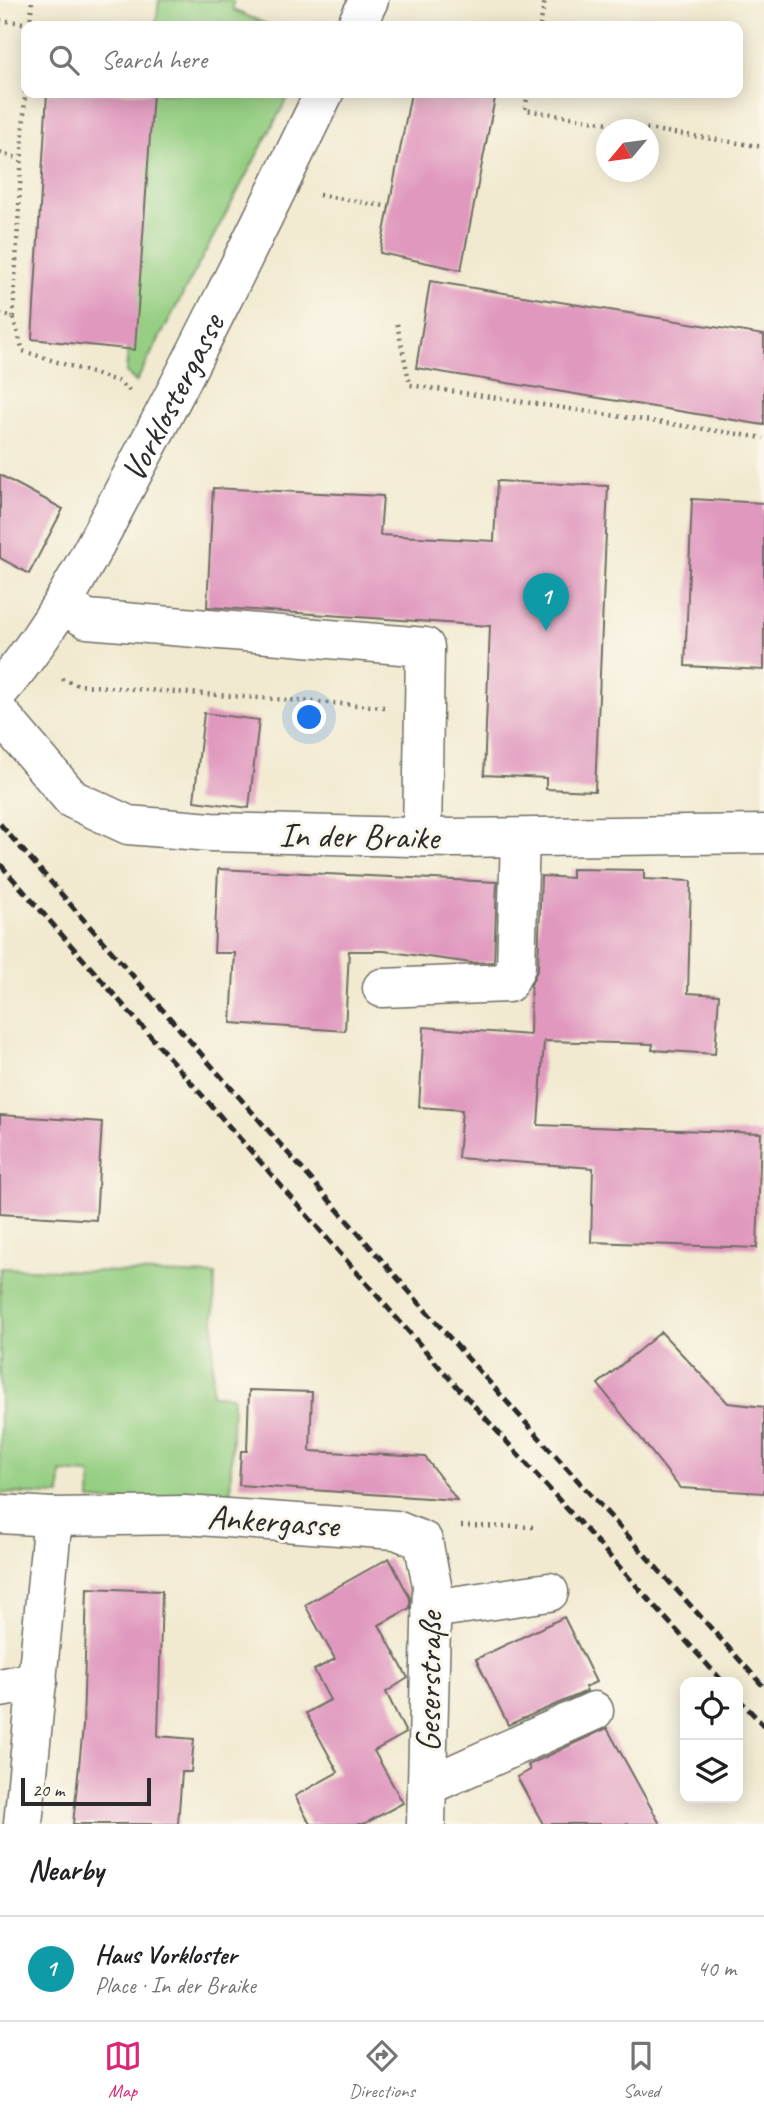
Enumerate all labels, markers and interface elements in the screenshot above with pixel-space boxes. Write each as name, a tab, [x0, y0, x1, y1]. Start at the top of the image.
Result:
search box	[21, 21, 743, 98]
icon: search	[45, 41, 83, 79]
text: Search here	[101, 43, 207, 76]
north arrow	[596, 119, 659, 182]
street label: Vorklostergasse	[110, 304, 235, 489]
pin: 1	[523, 573, 569, 631]
your location	[292, 700, 326, 734]
street label: In der Braike	[279, 812, 442, 860]
street label: Ankergasse	[206, 1494, 343, 1548]
street label: Geserstraße	[405, 1609, 453, 1752]
map controls	[680, 1677, 743, 1803]
button: locate	[680, 1677, 743, 1740]
button: layers	[680, 1740, 743, 1803]
scale bar	[21, 1775, 150, 1807]
text: 20 m	[32, 1778, 64, 1802]
text: Nearby	[28, 1851, 104, 1889]
text: Haus Vorkloster	[95, 1938, 237, 1971]
text: 1	[46, 1954, 56, 1983]
text: 40 m	[697, 1954, 736, 1983]
text: Place · In der Braike	[95, 1971, 256, 2000]
tab: Map	[104, 2037, 142, 2103]
tab: Directions	[349, 2037, 415, 2103]
tab: Saved	[622, 2037, 660, 2103]

